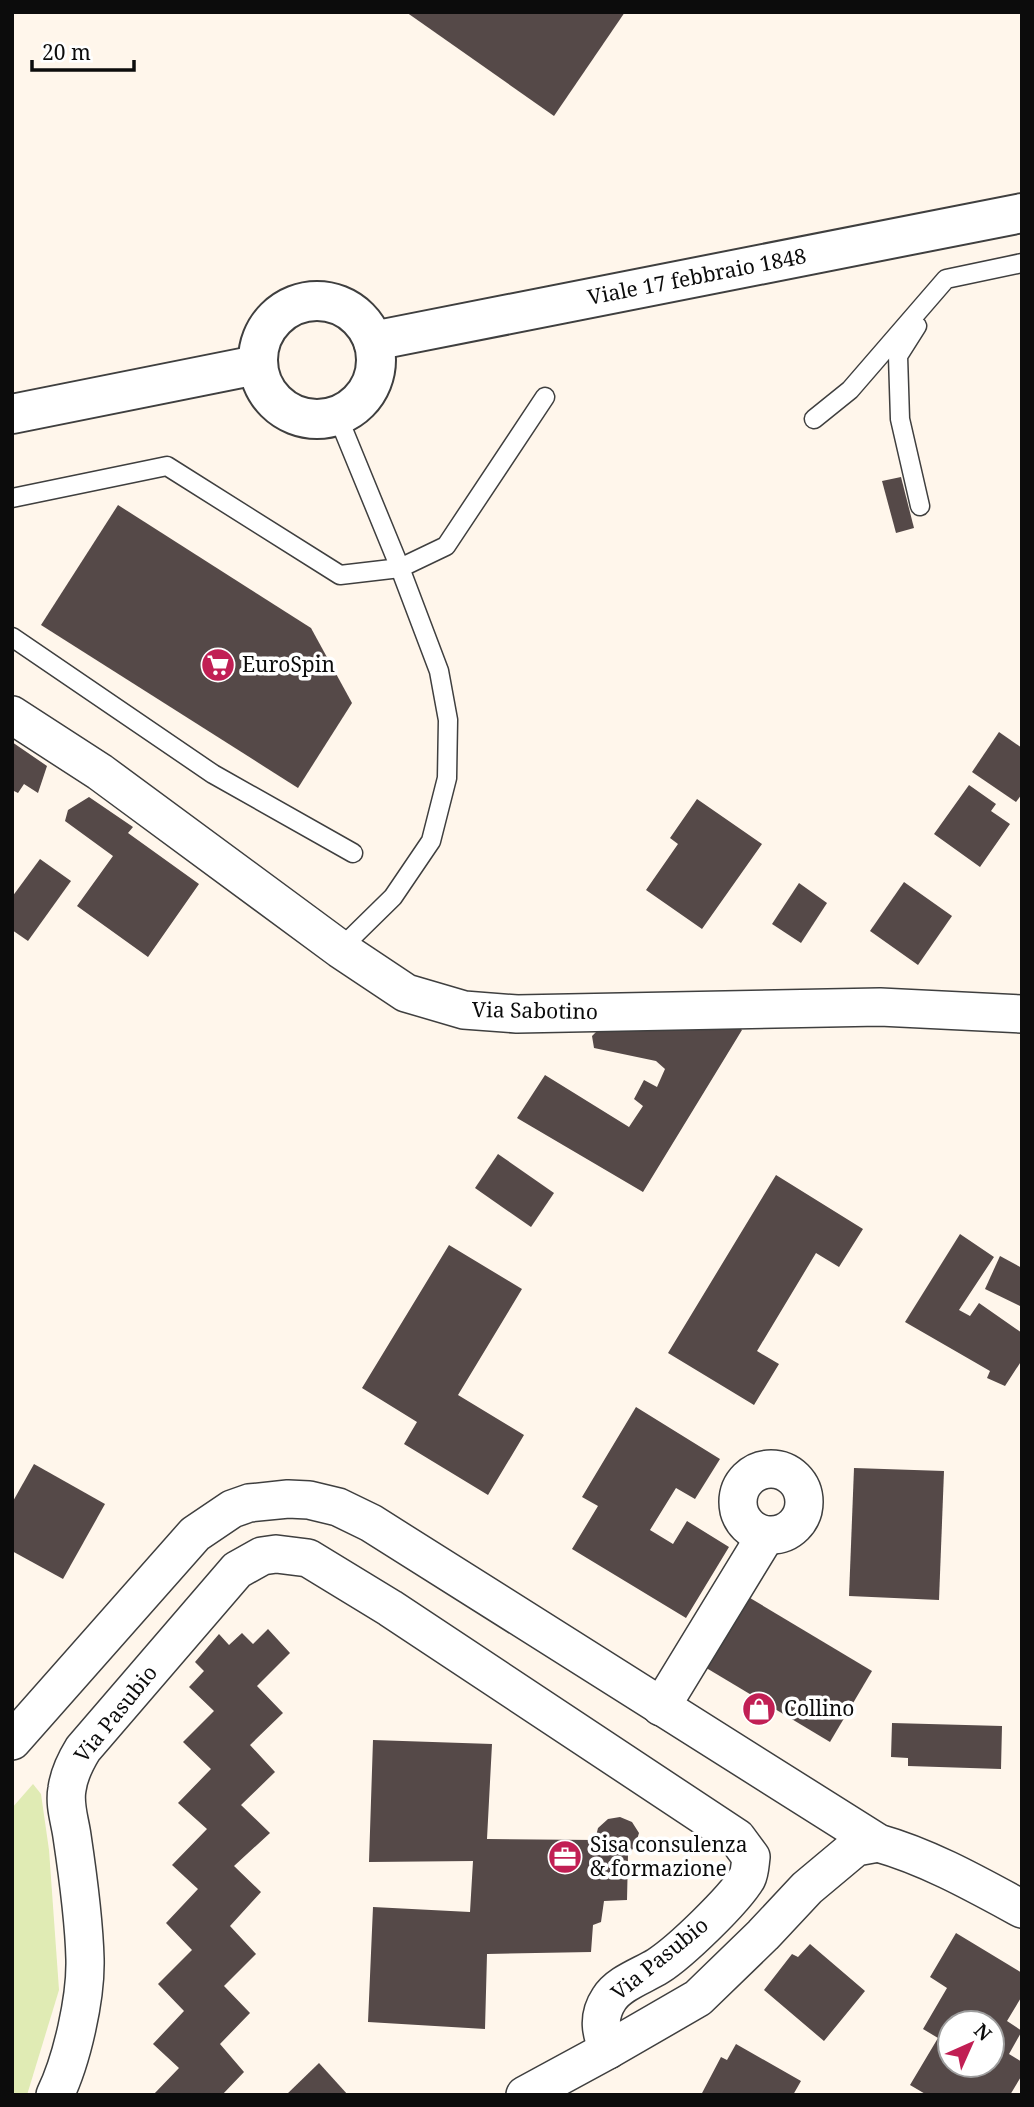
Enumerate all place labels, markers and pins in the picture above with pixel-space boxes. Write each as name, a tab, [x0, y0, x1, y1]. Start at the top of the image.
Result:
supermarket icon: EuroSpin	[199, 646, 237, 684]
place label: EuroSpin	[242, 650, 335, 678]
shop icon: Collino	[740, 1690, 778, 1728]
place label: Collino	[784, 1694, 854, 1722]
place label: Sisa consulenza & formazione	[590, 1830, 748, 1882]
office icon: Sisa consulenza & formazione	[546, 1838, 584, 1876]

